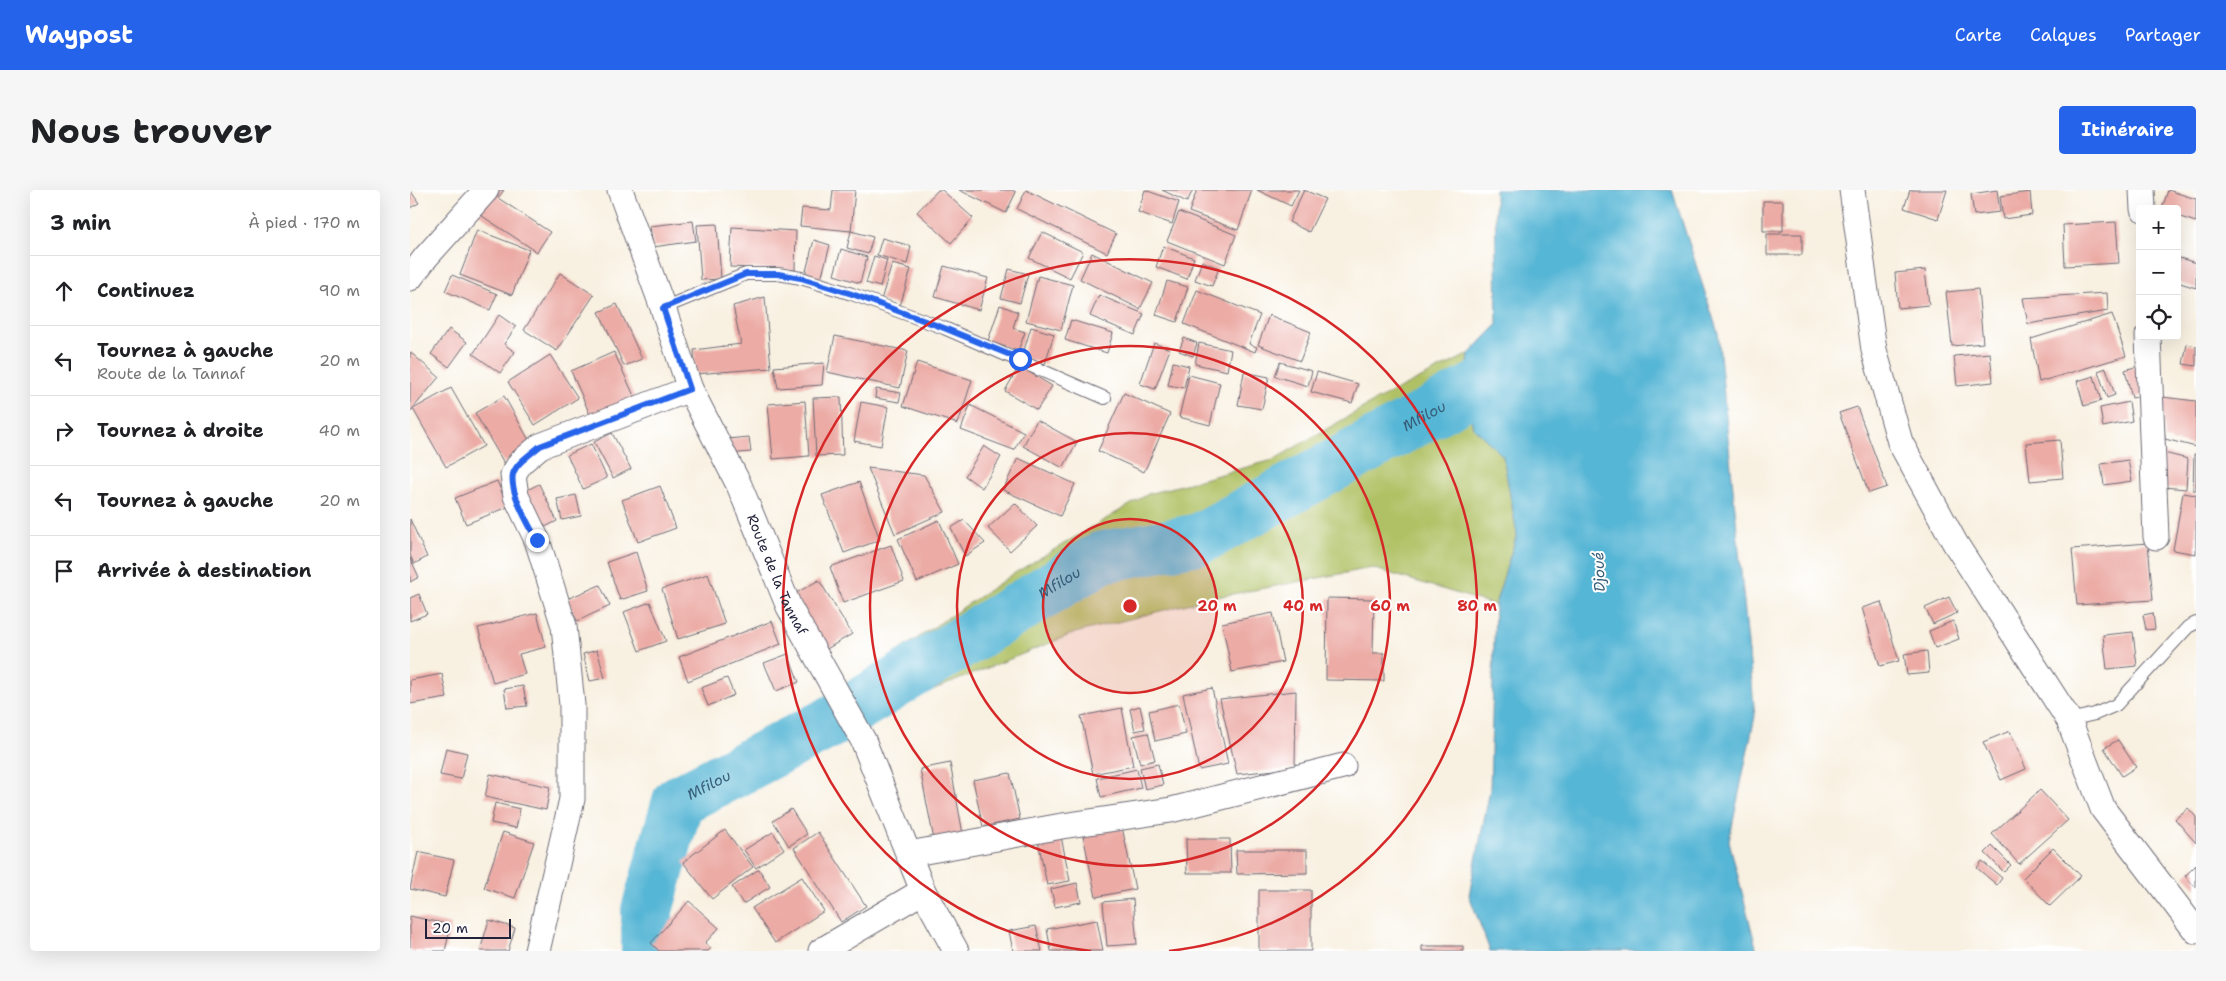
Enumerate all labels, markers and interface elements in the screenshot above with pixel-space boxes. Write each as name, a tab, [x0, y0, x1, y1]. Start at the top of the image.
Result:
text: Waypost	[25, 19, 133, 51]
text: Carte	[1955, 23, 2002, 47]
text: Calques	[2030, 23, 2097, 47]
text: Partager	[2125, 23, 2201, 47]
button: Itinéraire	[2059, 106, 2196, 154]
text: Nous trouver	[30, 107, 272, 154]
map controls	[2136, 205, 2181, 340]
button: +	[2136, 205, 2181, 250]
text: 3 min	[50, 209, 111, 237]
text: À pied · 170 m	[248, 212, 360, 233]
button: −	[2136, 250, 2181, 295]
icon: ahead	[50, 277, 78, 305]
text: Continuez	[97, 278, 195, 303]
text: 90 m	[319, 280, 360, 301]
button: locate	[2136, 295, 2181, 340]
text: Tournez à gauche	[97, 338, 274, 363]
icon: left	[50, 347, 78, 375]
route start	[1009, 348, 1032, 371]
text: 20 m	[319, 350, 360, 371]
text: Route de la Tannaf	[97, 363, 245, 384]
water label: Mfilou	[1399, 396, 1450, 436]
icon: right	[50, 417, 78, 445]
text: Tournez à droite	[97, 418, 264, 443]
text: 40 m	[318, 420, 360, 441]
icon: left	[50, 487, 78, 515]
text: Tournez à gauche	[97, 488, 274, 513]
text: 20 m	[319, 490, 360, 511]
street label: Route de la Tannaf	[743, 511, 812, 639]
route end	[526, 529, 549, 552]
water label: Djoué	[1588, 552, 1610, 592]
icon: arrive	[50, 557, 78, 585]
text: Arrivée à destination	[97, 558, 311, 583]
water label: Mfilou	[1034, 562, 1085, 604]
text: 20 m	[1197, 596, 1237, 616]
text: 40 m	[1283, 596, 1323, 616]
text: 60 m	[1370, 596, 1410, 616]
text: 80 m	[1457, 596, 1497, 616]
centre of rings	[1121, 597, 1139, 615]
water label: Mfilou	[683, 765, 734, 805]
scale bar	[425, 916, 511, 939]
text: 20 m	[432, 919, 468, 937]

